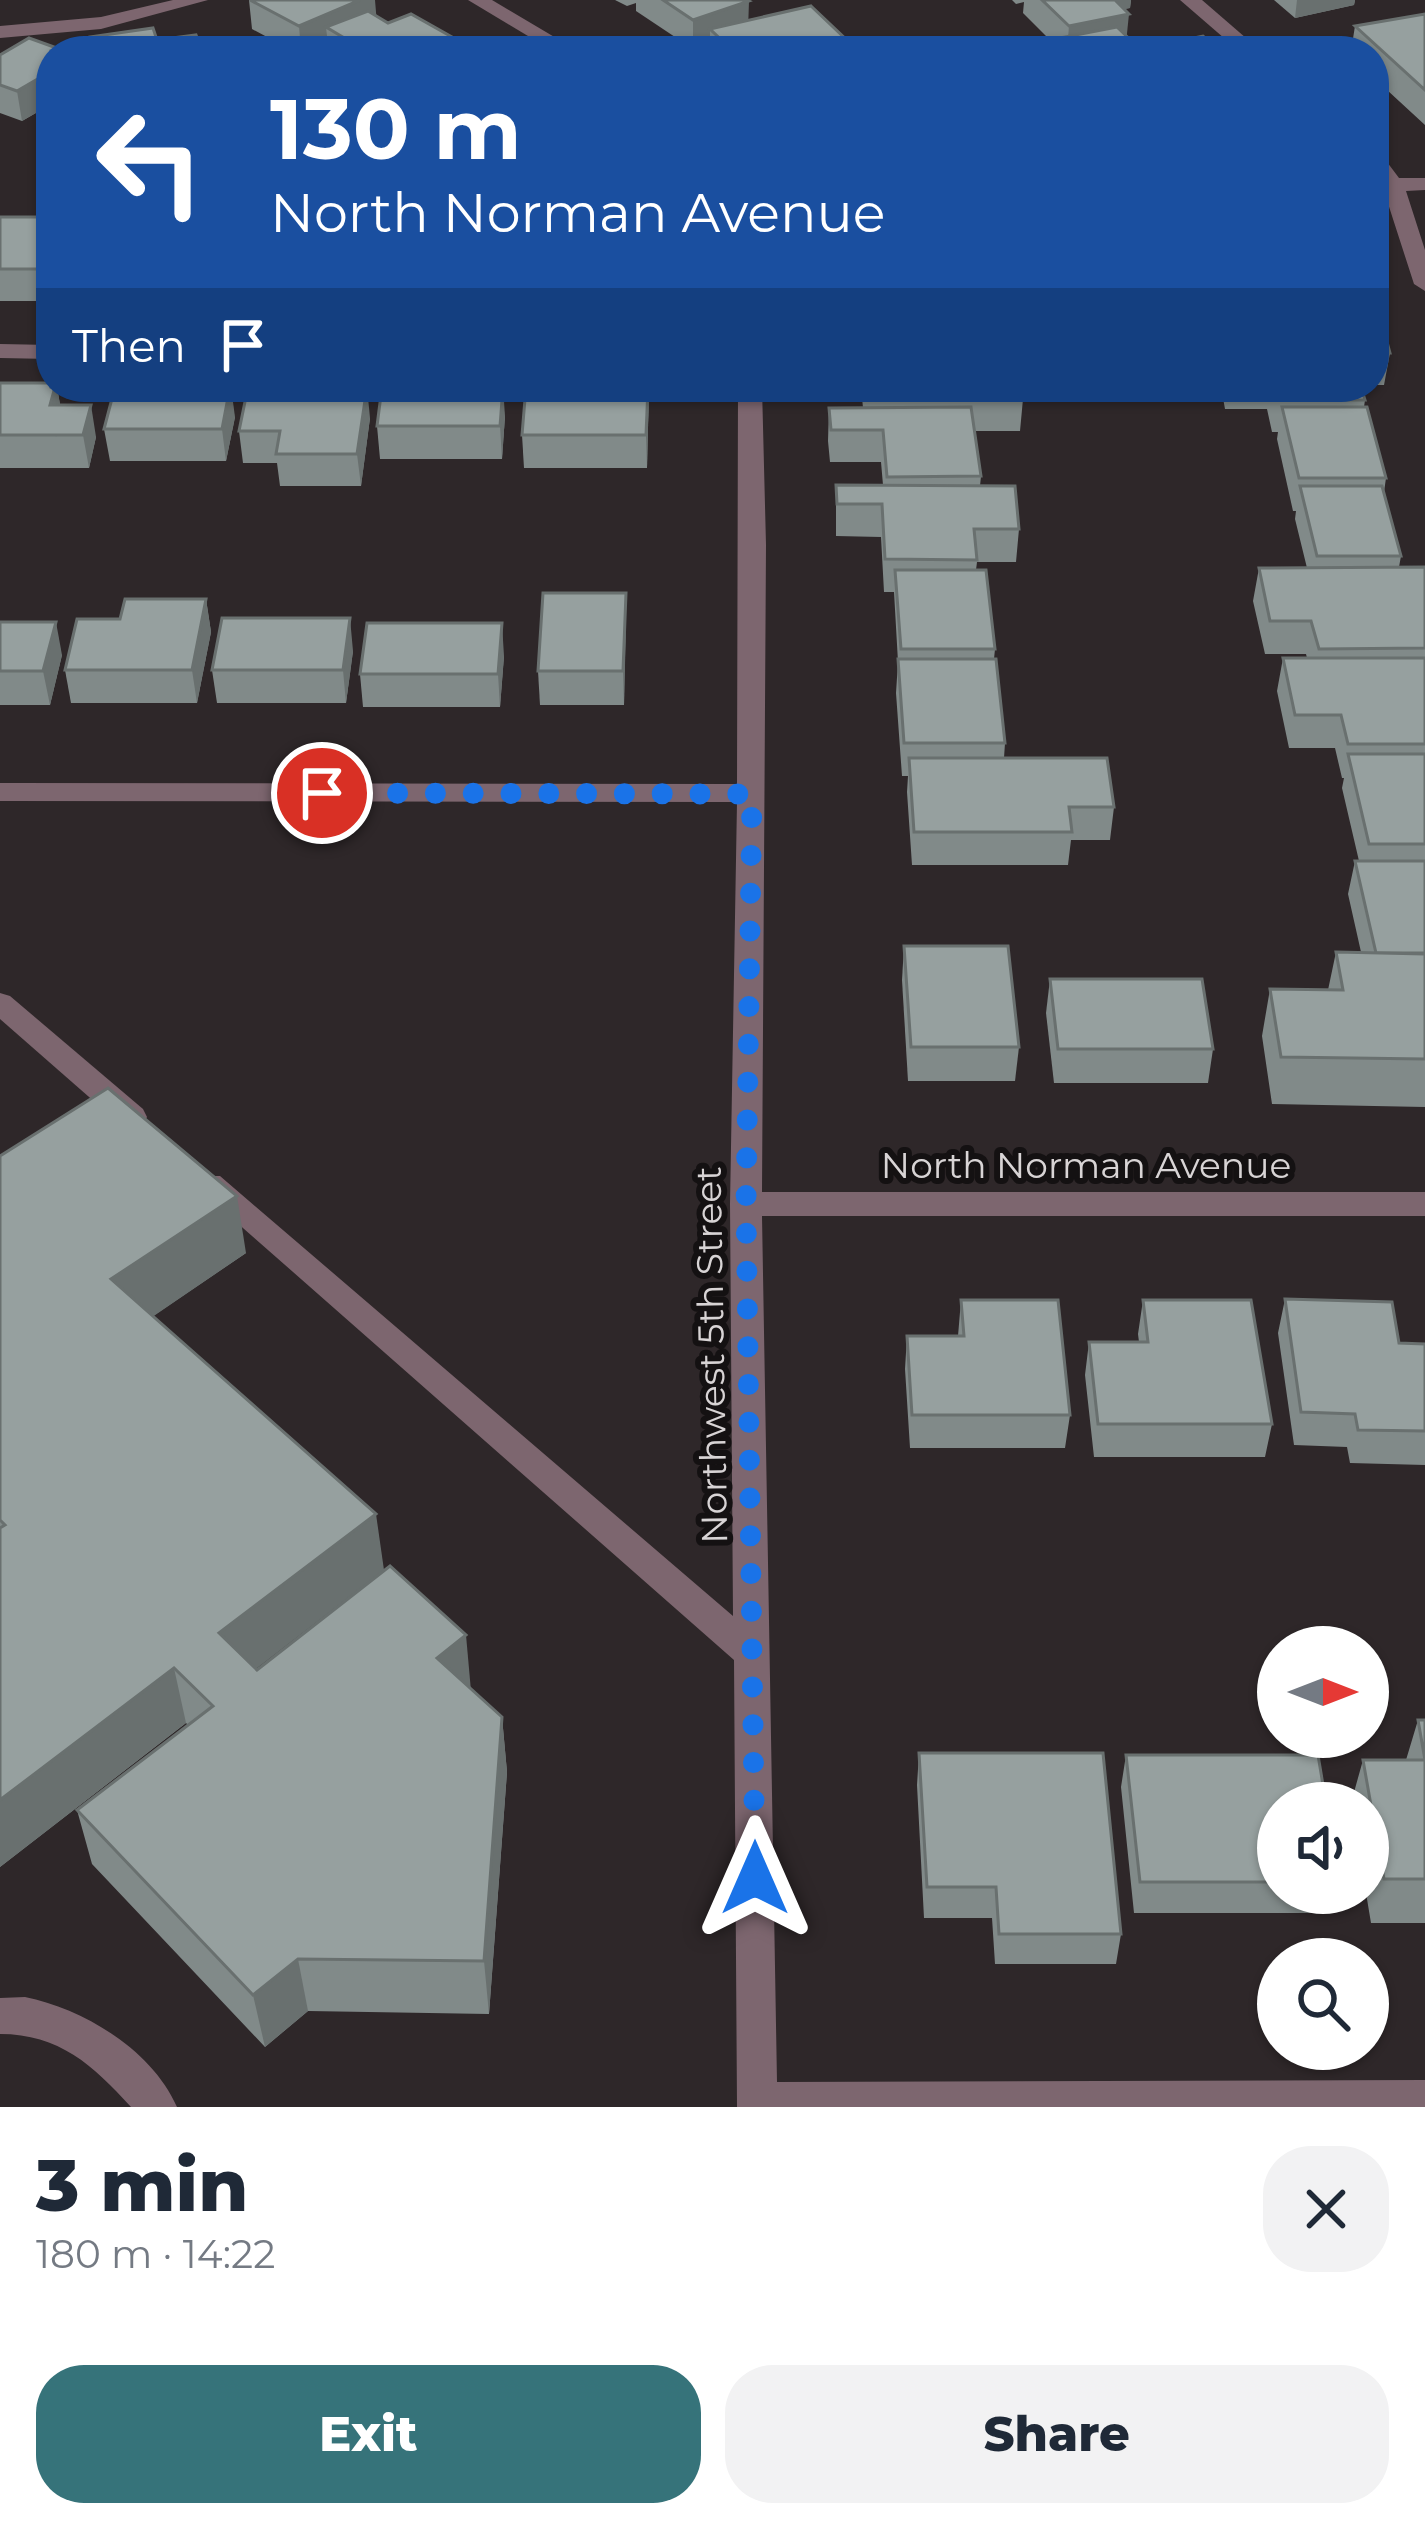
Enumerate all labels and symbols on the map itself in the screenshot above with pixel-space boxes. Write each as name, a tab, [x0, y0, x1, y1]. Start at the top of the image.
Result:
pin	[271, 742, 373, 844]
street label: North Norman Avenue	[881, 1143, 1291, 1187]
street label: Northwest 5th Street	[686, 1166, 736, 1544]
north arrow	[1257, 1626, 1389, 1758]
position arrow	[692, 1815, 818, 1941]

